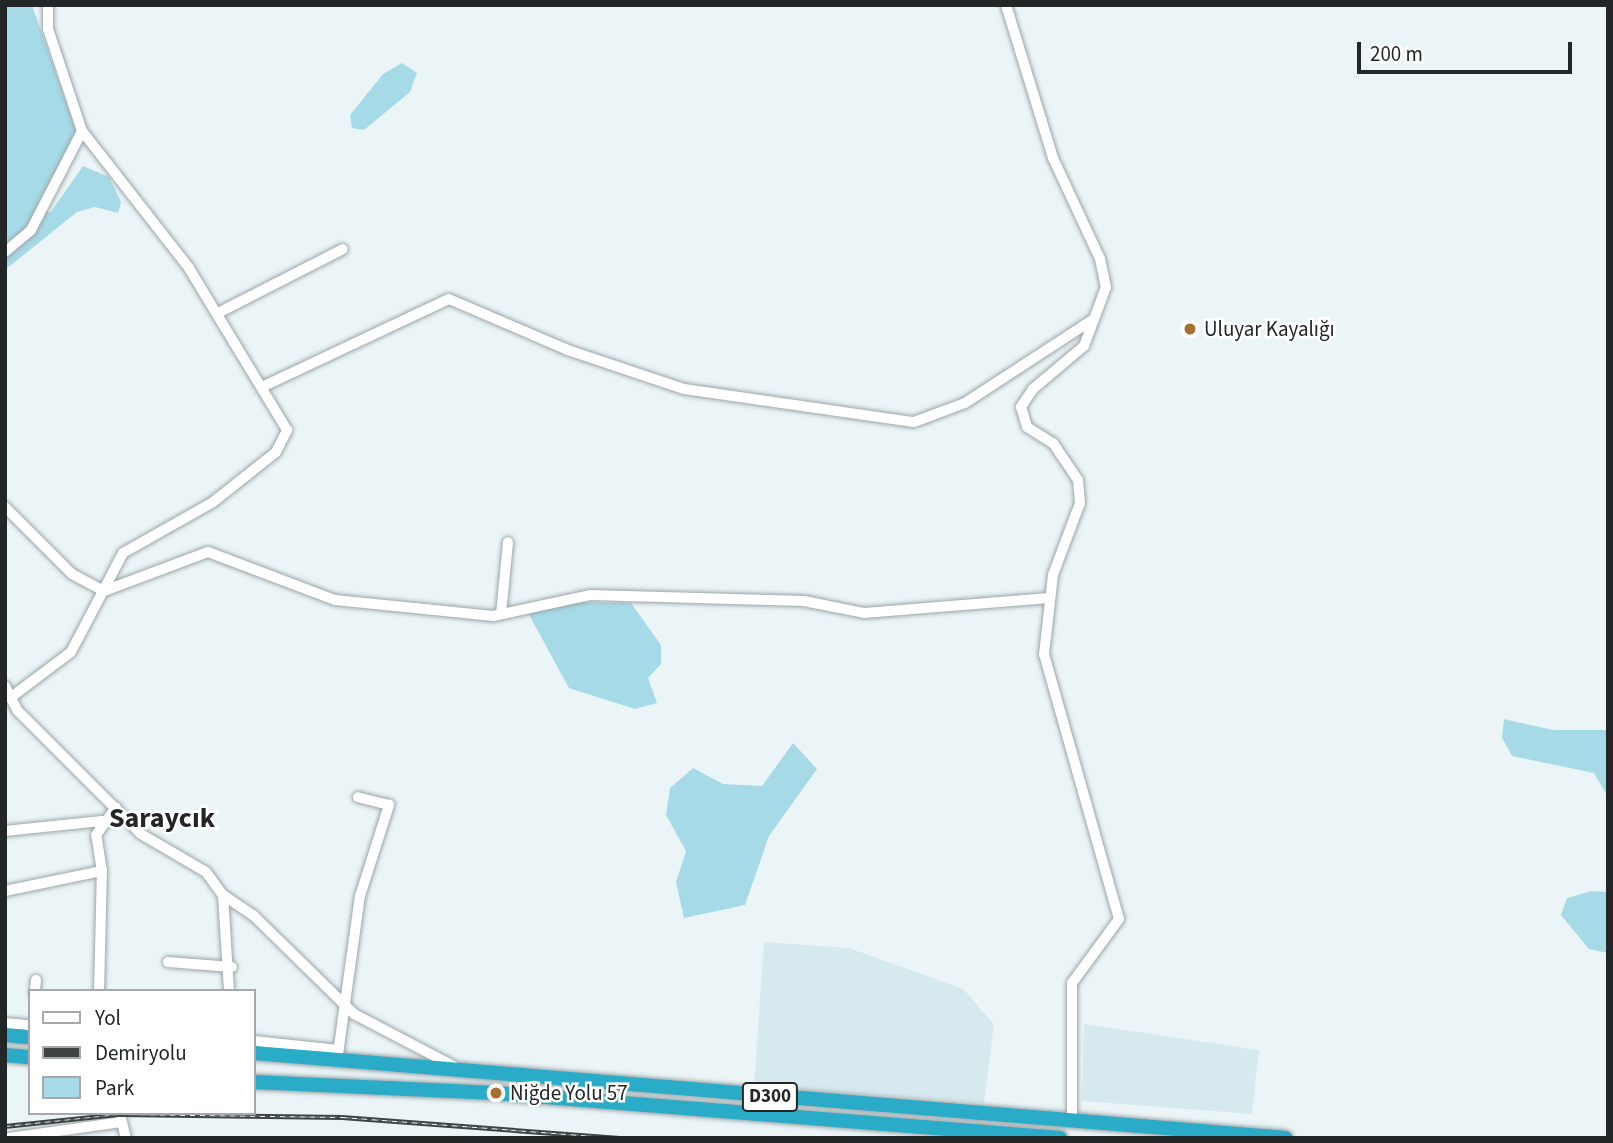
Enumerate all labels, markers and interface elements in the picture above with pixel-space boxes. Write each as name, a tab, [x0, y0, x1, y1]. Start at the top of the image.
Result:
scale bar	[1361, 28, 1576, 72]
text: 200 m	[1370, 39, 1423, 69]
place label: Uluyar Kayalığı	[1204, 316, 1335, 342]
marker: Uluyar Kayalığı	[1182, 321, 1198, 337]
district label: Saraycık	[109, 801, 215, 835]
legend	[28, 989, 256, 1115]
text: Yol	[95, 1003, 121, 1033]
text: Demiryolu	[95, 1038, 187, 1068]
text: Park	[95, 1073, 134, 1103]
place label: Niğde Yolu 57	[510, 1080, 628, 1106]
road number: D300	[740, 1082, 800, 1112]
marker: Niğde Yolu 57	[488, 1085, 504, 1101]

